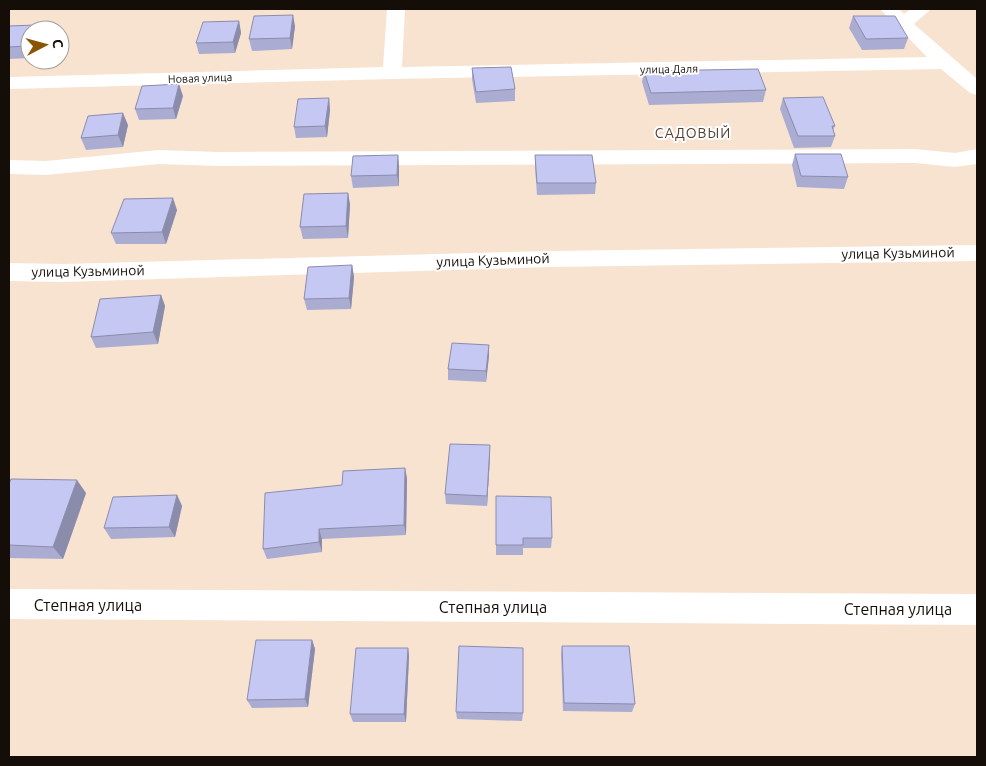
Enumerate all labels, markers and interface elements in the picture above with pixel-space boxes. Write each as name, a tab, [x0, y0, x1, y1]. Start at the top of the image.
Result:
north arrow	[20, 20, 70, 70]
text: С	[50, 38, 66, 49]
street label: улица Даля	[640, 62, 698, 76]
street label: Новая улица	[168, 71, 232, 85]
district label: САДОВЫЙ	[655, 124, 731, 141]
street label: улица Кузьминой	[841, 244, 955, 262]
street label: улица Кузьминой	[436, 250, 550, 270]
street label: улица Кузьминой	[31, 262, 145, 280]
street label: Степная улица	[34, 596, 142, 614]
street label: Степная улица	[439, 598, 547, 616]
street label: Степная улица	[844, 600, 952, 618]

